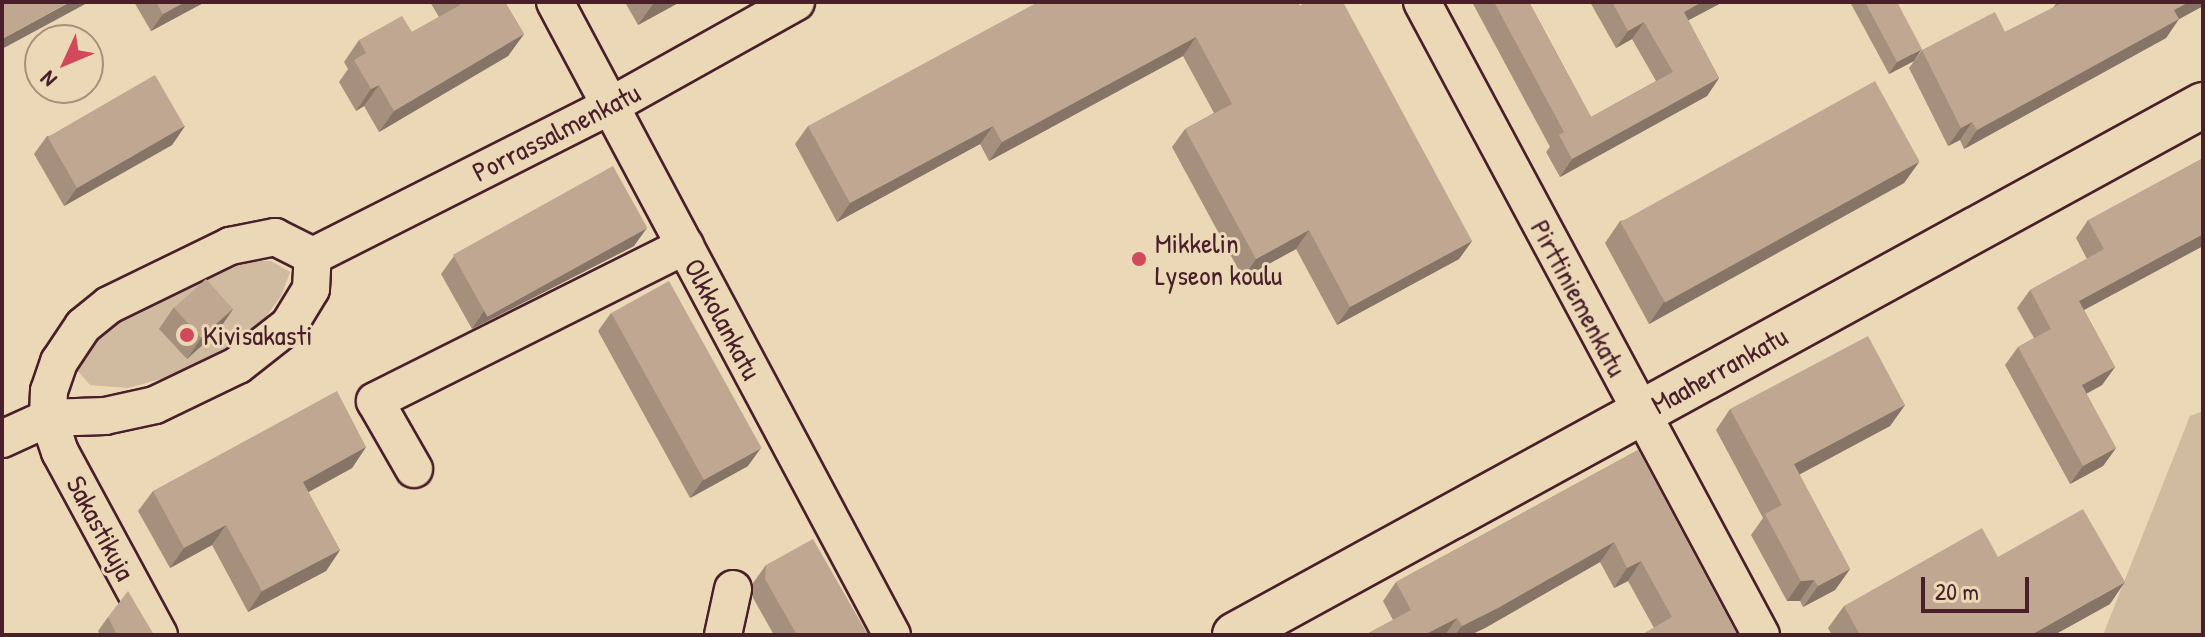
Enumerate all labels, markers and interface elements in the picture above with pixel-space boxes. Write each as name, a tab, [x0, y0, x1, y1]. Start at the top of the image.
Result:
north arrow	[24, 24, 104, 104]
text: N	[33, 65, 63, 94]
street label: Porrassalmenkatu	[467, 75, 645, 189]
street label: Pirttiniemenkatu	[1524, 214, 1634, 382]
place label: Mikkelin Lyseon koulu	[1155, 226, 1282, 292]
marker: Mikkelin Lyseon koulu	[1130, 250, 1148, 268]
street label: Olkkolankatu	[677, 253, 769, 385]
place label: Kivisakasti	[203, 318, 312, 352]
street label: Maaherrankatu	[1645, 319, 1793, 421]
marker: Kivisakasti	[178, 326, 196, 344]
street label: Sakastikuja	[60, 470, 142, 586]
scale bar	[1925, 561, 2033, 611]
text: 20 m	[1935, 575, 1979, 607]

